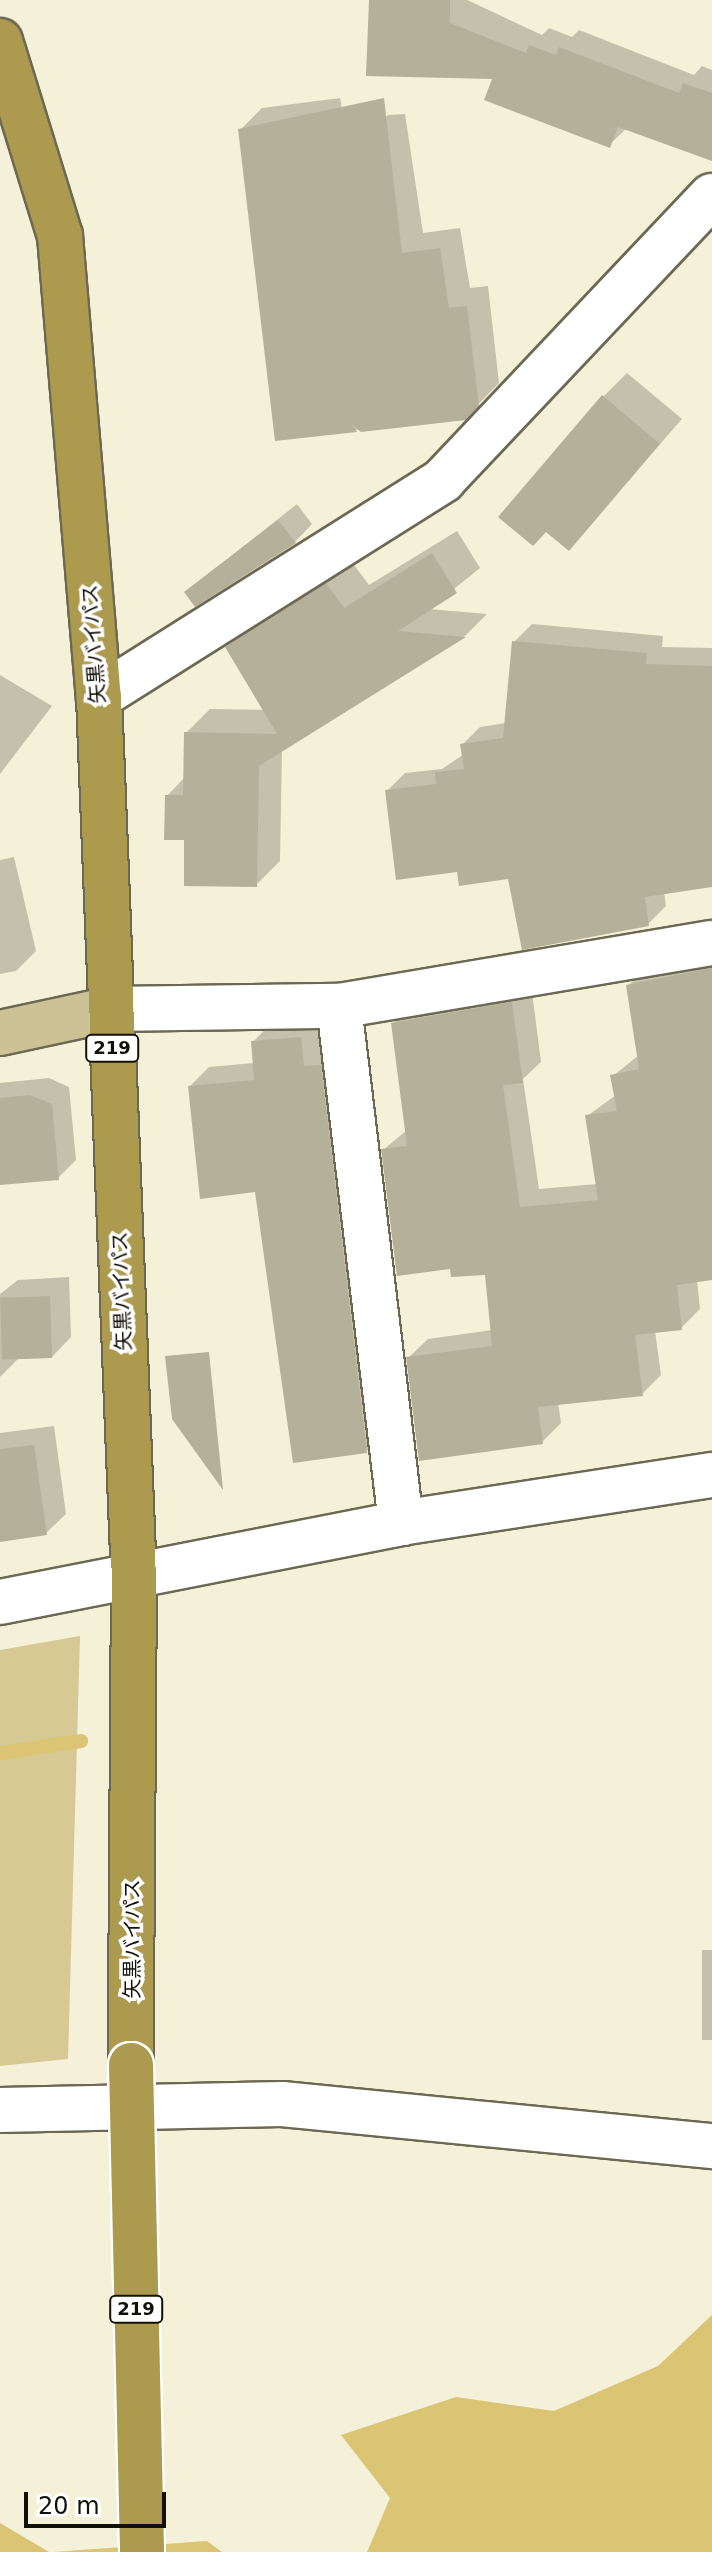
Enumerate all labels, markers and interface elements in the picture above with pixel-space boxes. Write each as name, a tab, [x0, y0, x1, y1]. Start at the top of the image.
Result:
street label: 矢黒バイパス	[78, 583, 110, 705]
road number: 219	[84, 1034, 140, 1062]
street label: 矢黒バイパス	[108, 1231, 136, 1351]
street label: 矢黒バイパス	[120, 1879, 144, 1999]
road number: 219	[108, 2295, 164, 2323]
scale bar	[28, 2476, 170, 2526]
text: 20 m	[38, 2492, 100, 2520]

